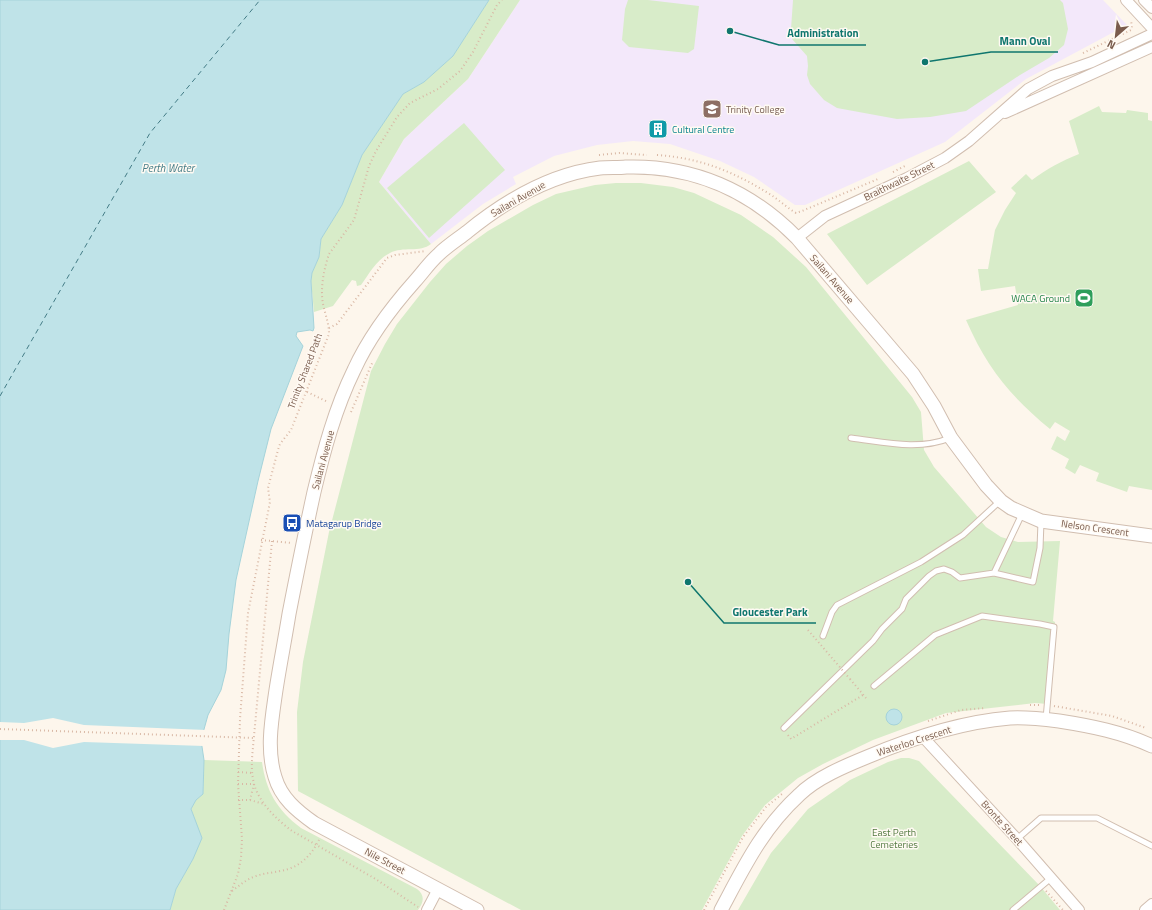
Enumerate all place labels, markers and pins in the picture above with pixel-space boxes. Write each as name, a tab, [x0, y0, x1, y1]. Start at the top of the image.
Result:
callout: Administration	[779, 22, 866, 45]
callout: Mann Oval	[991, 29, 1058, 52]
school or university icon: Trinity College	[701, 98, 723, 120]
place label: Trinity College	[726, 102, 785, 117]
building icon: Cultural Centre	[647, 118, 669, 140]
place label: Cultural Centre	[672, 122, 734, 137]
sports icon: WACA Ground	[1073, 287, 1095, 309]
place label: WACA Ground	[1011, 291, 1070, 306]
bus stop icon: Matagarup Bridge	[281, 512, 303, 534]
place label: Matagarup Bridge	[306, 516, 382, 531]
callout: Gloucester Park	[724, 600, 816, 623]

